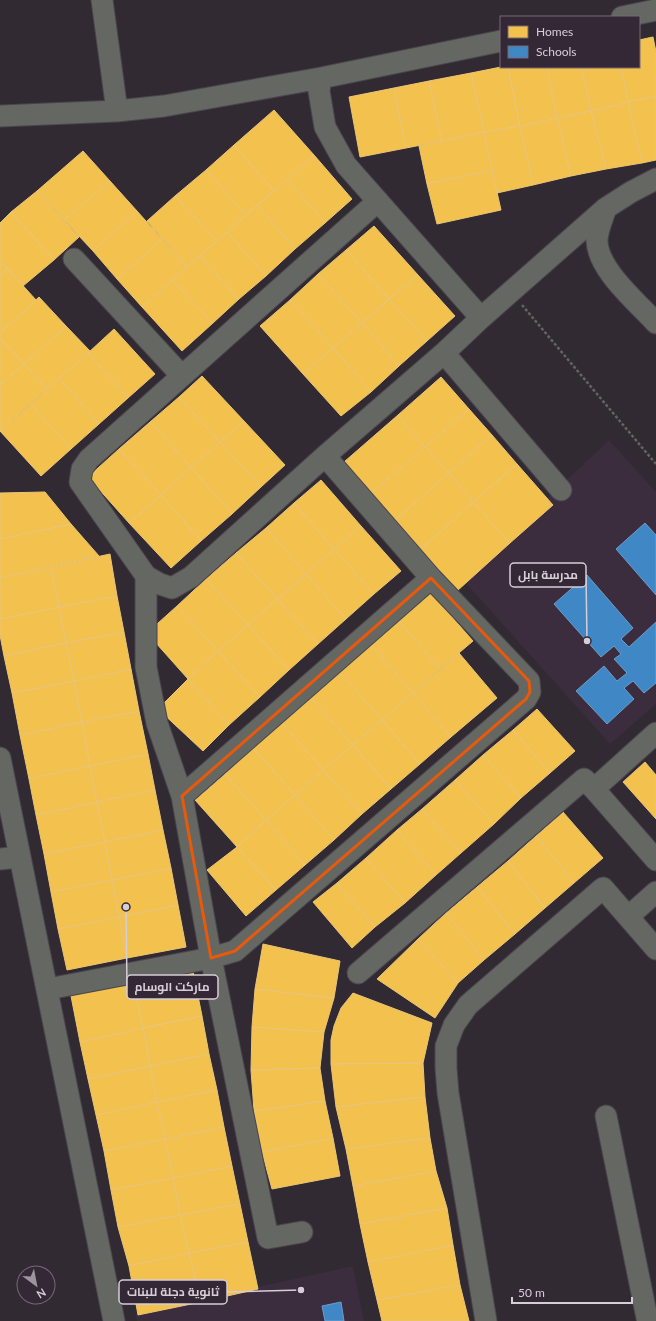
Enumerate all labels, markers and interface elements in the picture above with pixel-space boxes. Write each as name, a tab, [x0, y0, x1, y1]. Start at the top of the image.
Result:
legend	[500, 16, 640, 68]
text: Homes	[536, 24, 573, 39]
text: Schools	[536, 44, 577, 59]
callout: مدرسة بابل	[510, 563, 586, 587]
text: مدرسة بابل	[518, 567, 578, 583]
callout: ماركت الوسام	[127, 975, 218, 999]
text: ماركت الوسام	[134, 979, 210, 995]
north arrow	[16, 1265, 56, 1305]
scale bar	[512, 1279, 632, 1305]
callout: ثانوية دجلة للبنات	[119, 1280, 227, 1304]
text: ثانوية دجلة للبنات	[127, 1284, 220, 1300]
text: 50 m	[518, 1285, 545, 1300]
text: N	[35, 1286, 49, 1302]

